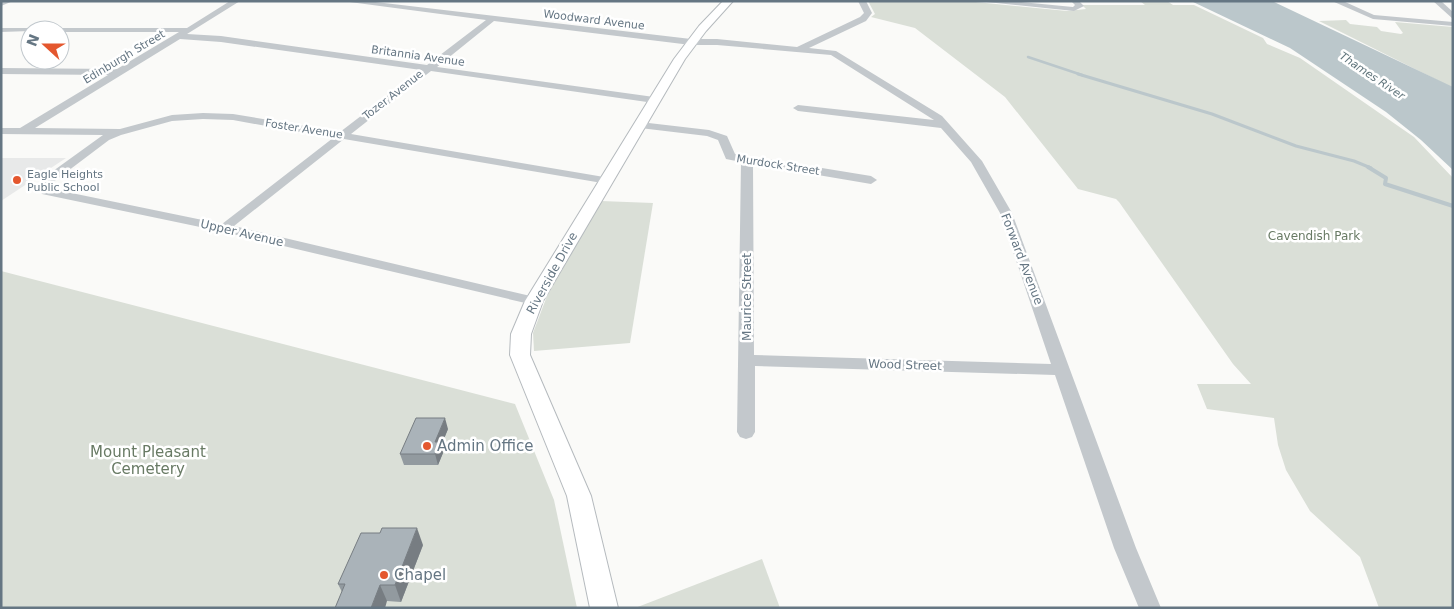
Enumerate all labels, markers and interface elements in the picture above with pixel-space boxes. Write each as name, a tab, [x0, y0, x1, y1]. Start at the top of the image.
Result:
street label: Woodward Avenue	[543, 7, 646, 33]
north arrow	[20, 20, 70, 70]
street label: Edinburgh Street	[81, 27, 168, 87]
text: N	[23, 32, 42, 49]
street label: Britannia Avenue	[370, 43, 466, 69]
water label: Thames River	[1337, 49, 1408, 103]
street label: Tozer Avenue	[359, 67, 426, 123]
street label: Foster Avenue	[264, 116, 344, 142]
street label: Murdock Street	[736, 152, 821, 178]
place label: Eagle Heights Public School	[27, 168, 103, 194]
marker: Eagle Heights Public School	[11, 174, 23, 186]
street label: Forward Avenue	[998, 211, 1046, 307]
street label: Upper Avenue	[199, 217, 285, 249]
park label: Cavendish Park	[1268, 229, 1360, 243]
street label: Riverside Drive	[524, 230, 580, 316]
street label: Maurice Street	[740, 253, 754, 341]
street label: Wood Street	[868, 357, 942, 373]
place label: Admin Office	[437, 437, 533, 455]
marker: Admin Office	[421, 440, 433, 452]
park label: Mount Pleasant Cemetery	[90, 443, 206, 478]
place label: Chapel	[394, 566, 446, 584]
marker: Chapel	[378, 569, 390, 581]

